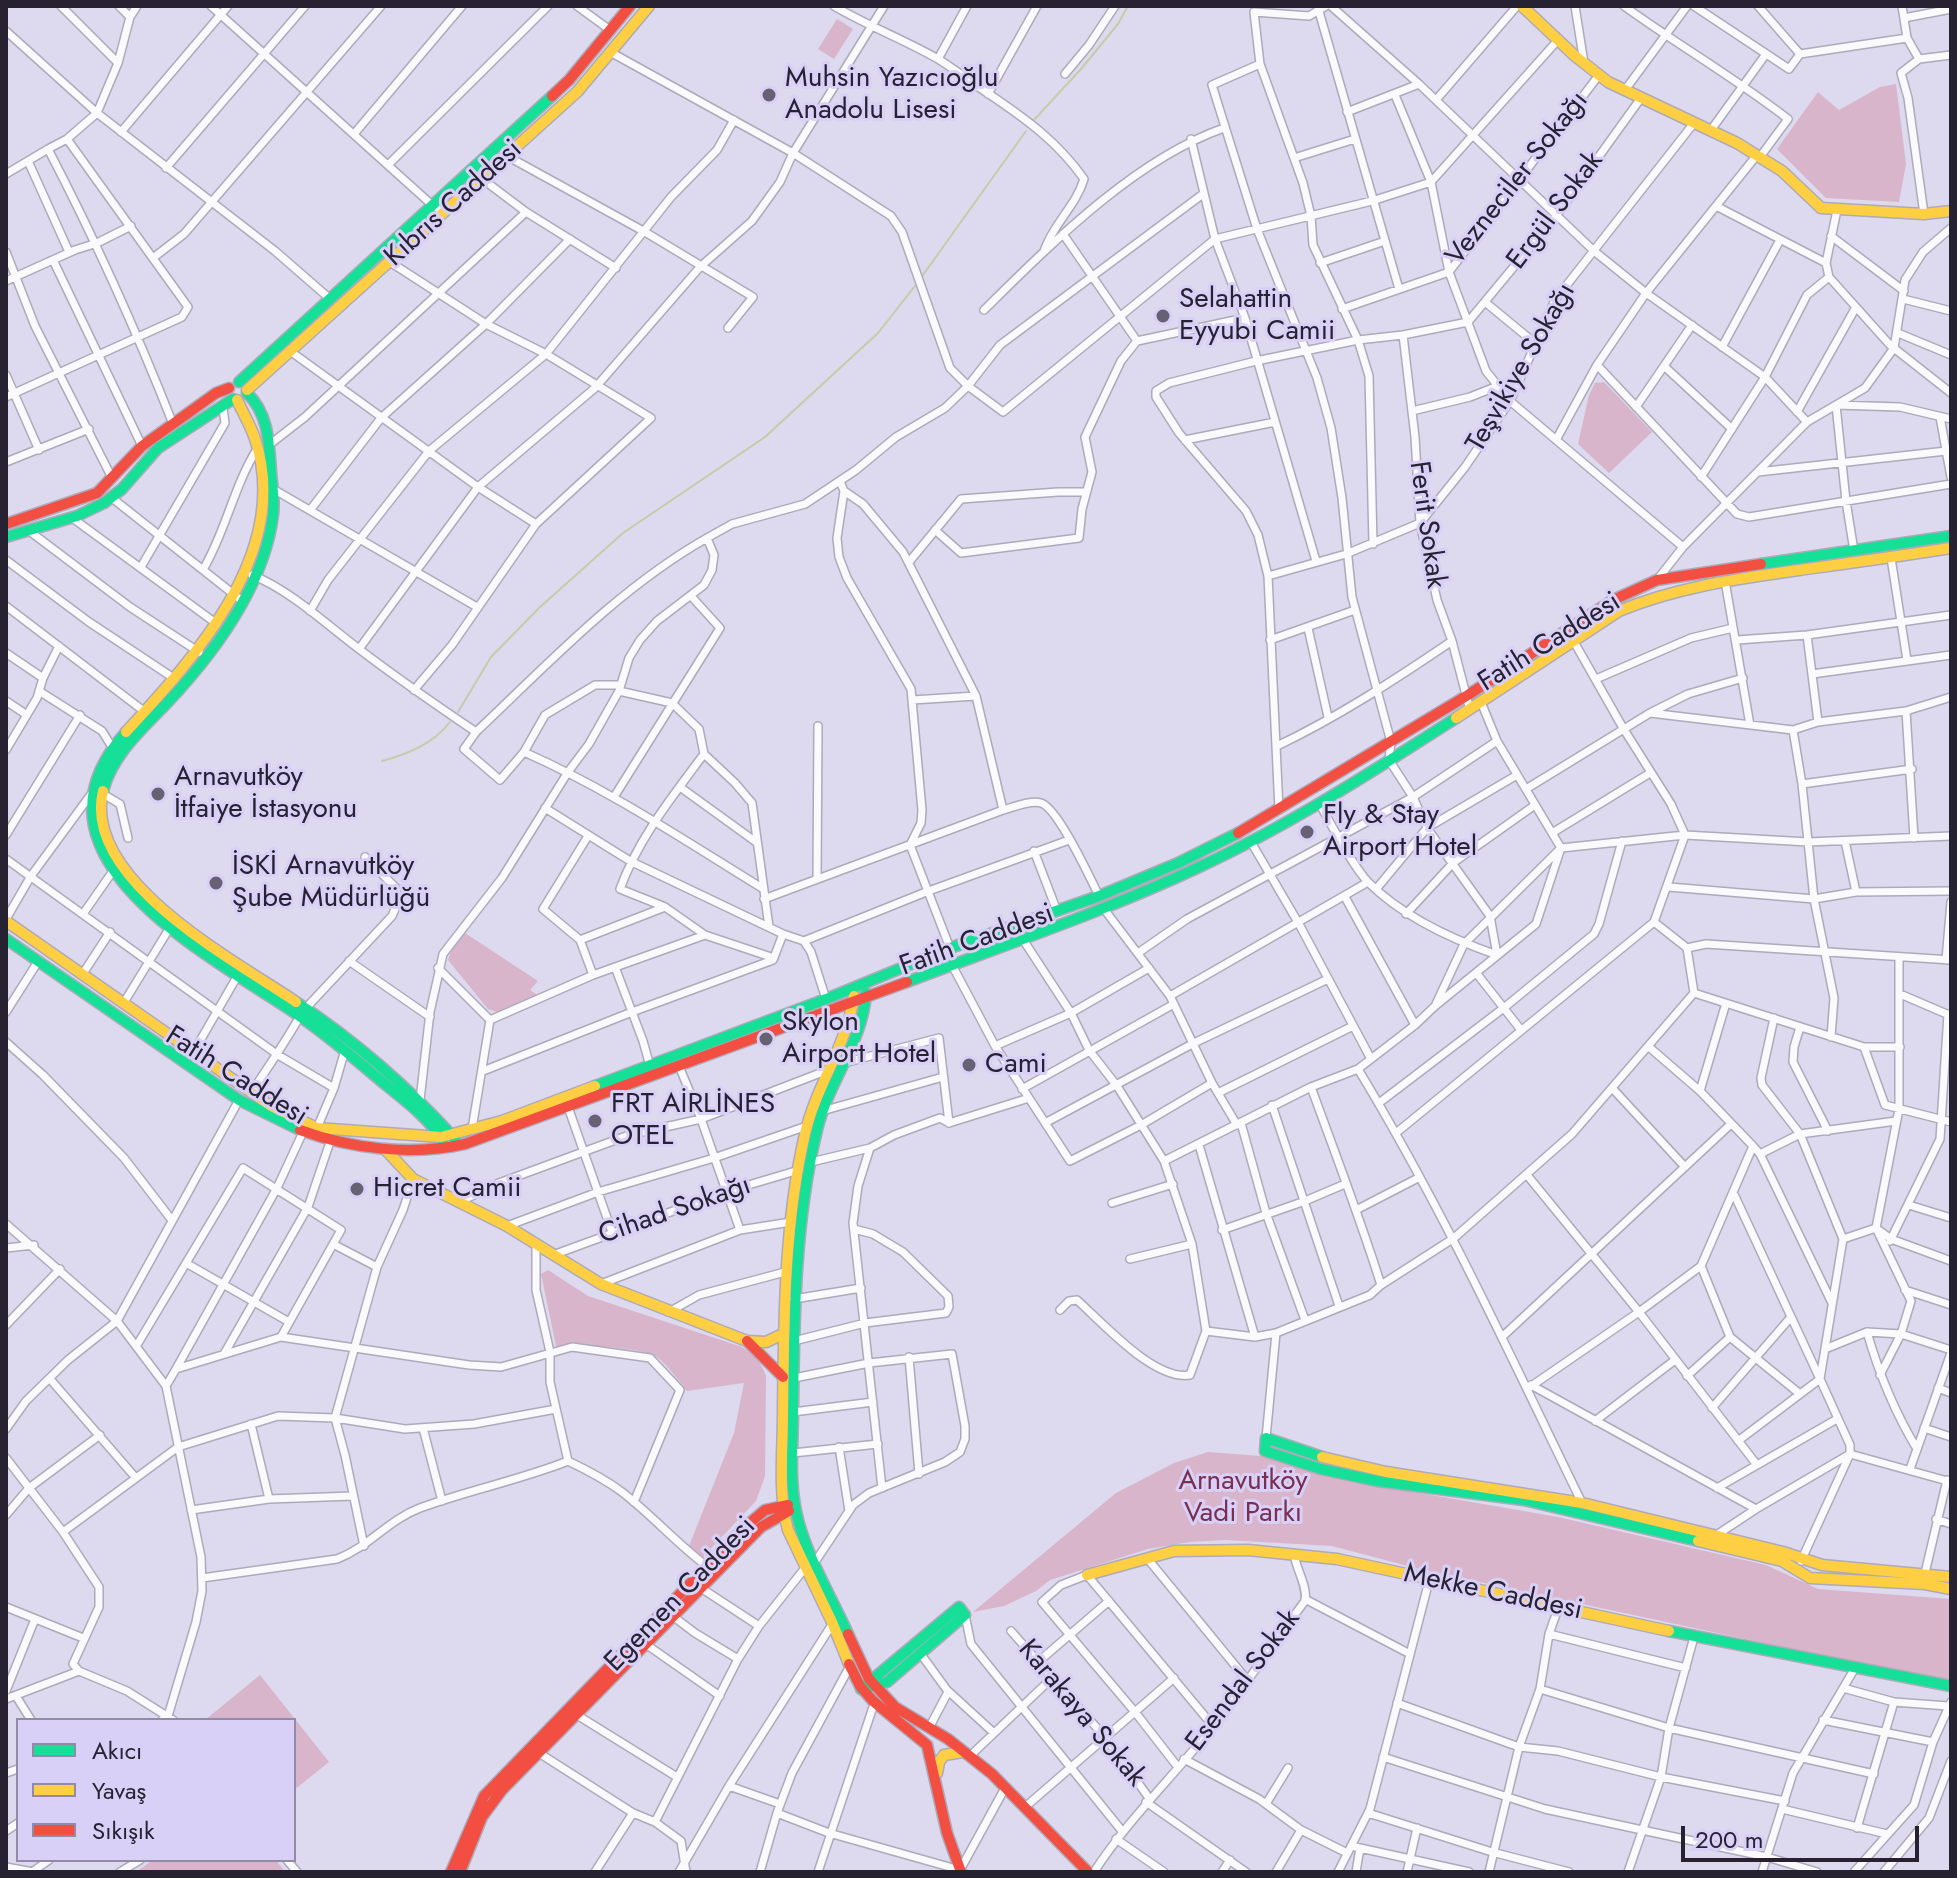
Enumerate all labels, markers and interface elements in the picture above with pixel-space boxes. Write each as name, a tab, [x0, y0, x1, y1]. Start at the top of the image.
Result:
place label: Muhsin Yazıcıoğlu Anadolu Lisesi	[785, 62, 998, 128]
street label: Vezneciler Sokağı	[1440, 85, 1596, 273]
marker: Muhsin Yazıcıoğlu Anadolu Lisesi	[760, 86, 778, 104]
street label: Kıbrıs Caddesi	[378, 134, 530, 274]
street label: Ergül Sokak	[1501, 145, 1611, 277]
street label: Teşvikiye Sokağı	[1460, 278, 1584, 458]
place label: Selahattin Eyyubi Camii	[1179, 283, 1335, 349]
marker: Selahattin Eyyubi Camii	[1154, 307, 1172, 325]
street label: Ferit Sokak	[1400, 459, 1452, 591]
street label: Fatih Caddesi	[1473, 586, 1627, 700]
place label: Arnavutköy İtfaiye İstasyonu	[174, 761, 357, 827]
marker: Arnavutköy İtfaiye İstasyonu	[149, 785, 167, 803]
place label: Fly & Stay Airport Hotel	[1323, 799, 1477, 865]
marker: Fly & Stay Airport Hotel	[1298, 823, 1316, 841]
place label: İSKİ Arnavutköy Şube Müdürlüğü	[232, 850, 430, 916]
marker: İSKİ Arnavutköy Şube Müdürlüğü	[207, 874, 225, 892]
street label: Fatih Caddesi	[895, 898, 1059, 984]
place label: Skylon Airport Hotel	[782, 1006, 936, 1072]
street label: Fatih Caddesi	[159, 1020, 313, 1134]
marker: Skylon Airport Hotel	[757, 1030, 775, 1048]
place label: Cami	[985, 1048, 1047, 1082]
marker: Cami	[960, 1056, 978, 1074]
place label: FRT AİRLİNES OTEL	[611, 1088, 775, 1154]
marker: FRT AİRLİNES OTEL	[586, 1112, 604, 1130]
street label: Cihad Sokağı	[595, 1169, 755, 1253]
place label: Hicret Camii	[373, 1172, 521, 1206]
marker: Hicret Camii	[348, 1180, 366, 1198]
park label: Arnavutköy Vadi Parkı	[1179, 1465, 1307, 1531]
street label: Egemen Caddesi	[599, 1510, 763, 1680]
street label: Mekke Caddesi	[1401, 1558, 1585, 1628]
street label: Esendal Sokak	[1180, 1603, 1308, 1759]
street label: Karakaya Sokak	[1010, 1634, 1152, 1794]
legend	[16, 1718, 296, 1862]
text: Akıcı	[92, 1733, 142, 1768]
text: Yavaş	[92, 1773, 146, 1808]
scale bar	[1685, 1810, 1923, 1860]
text: Sıkışık	[92, 1813, 155, 1848]
text: 200 m	[1695, 1822, 1763, 1857]

